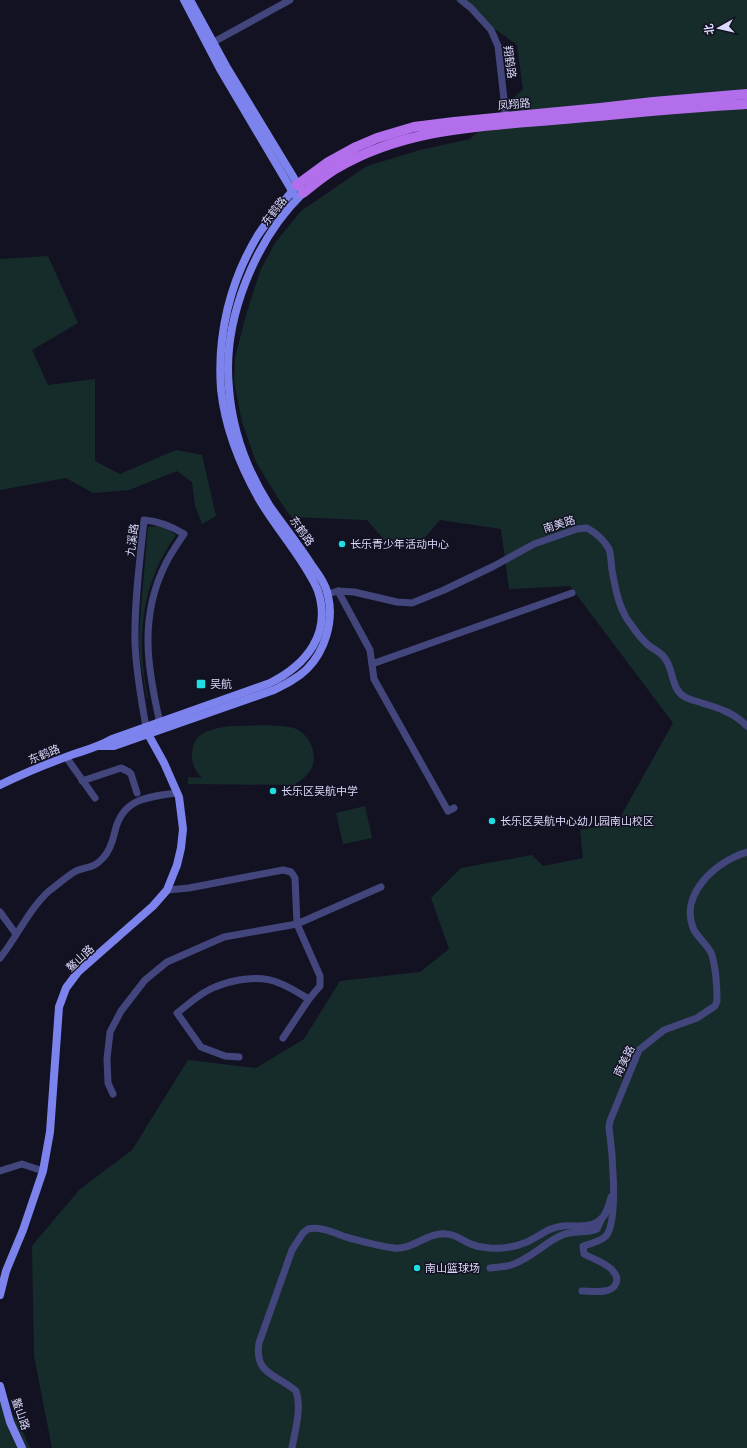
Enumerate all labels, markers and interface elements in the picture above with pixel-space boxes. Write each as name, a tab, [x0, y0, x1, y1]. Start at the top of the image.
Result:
north arrow	[699, 8, 739, 48]
text: 北	[701, 23, 717, 36]
street label: 翔鹤路	[501, 45, 519, 79]
street label: 凤翔路	[497, 96, 531, 112]
street label: 东鹤路	[258, 194, 290, 228]
street label: 南美路	[541, 512, 577, 536]
street label: 东鹤路	[287, 513, 317, 549]
street label: 九溪路	[123, 523, 141, 557]
place label: 长乐青少年活动中心	[350, 537, 449, 551]
marker: 长乐青少年活动中心	[337, 539, 347, 549]
place label: 吴航	[210, 677, 232, 691]
marker: 吴航	[195, 678, 207, 690]
street label: 东鹤路	[26, 741, 62, 767]
place label: 长乐区吴航中学	[281, 784, 358, 798]
marker: 长乐区吴航中学	[268, 786, 278, 796]
place label: 长乐区吴航中心幼儿园南山校区	[500, 814, 654, 828]
marker: 长乐区吴航中心幼儿园南山校区	[487, 816, 497, 826]
street label: 鳌山路	[63, 942, 97, 974]
street label: 南美路	[610, 1043, 638, 1079]
place label: 南山篮球场	[425, 1261, 480, 1275]
marker: 南山篮球场	[412, 1263, 422, 1273]
street label: 鳌山路	[9, 1396, 33, 1432]

